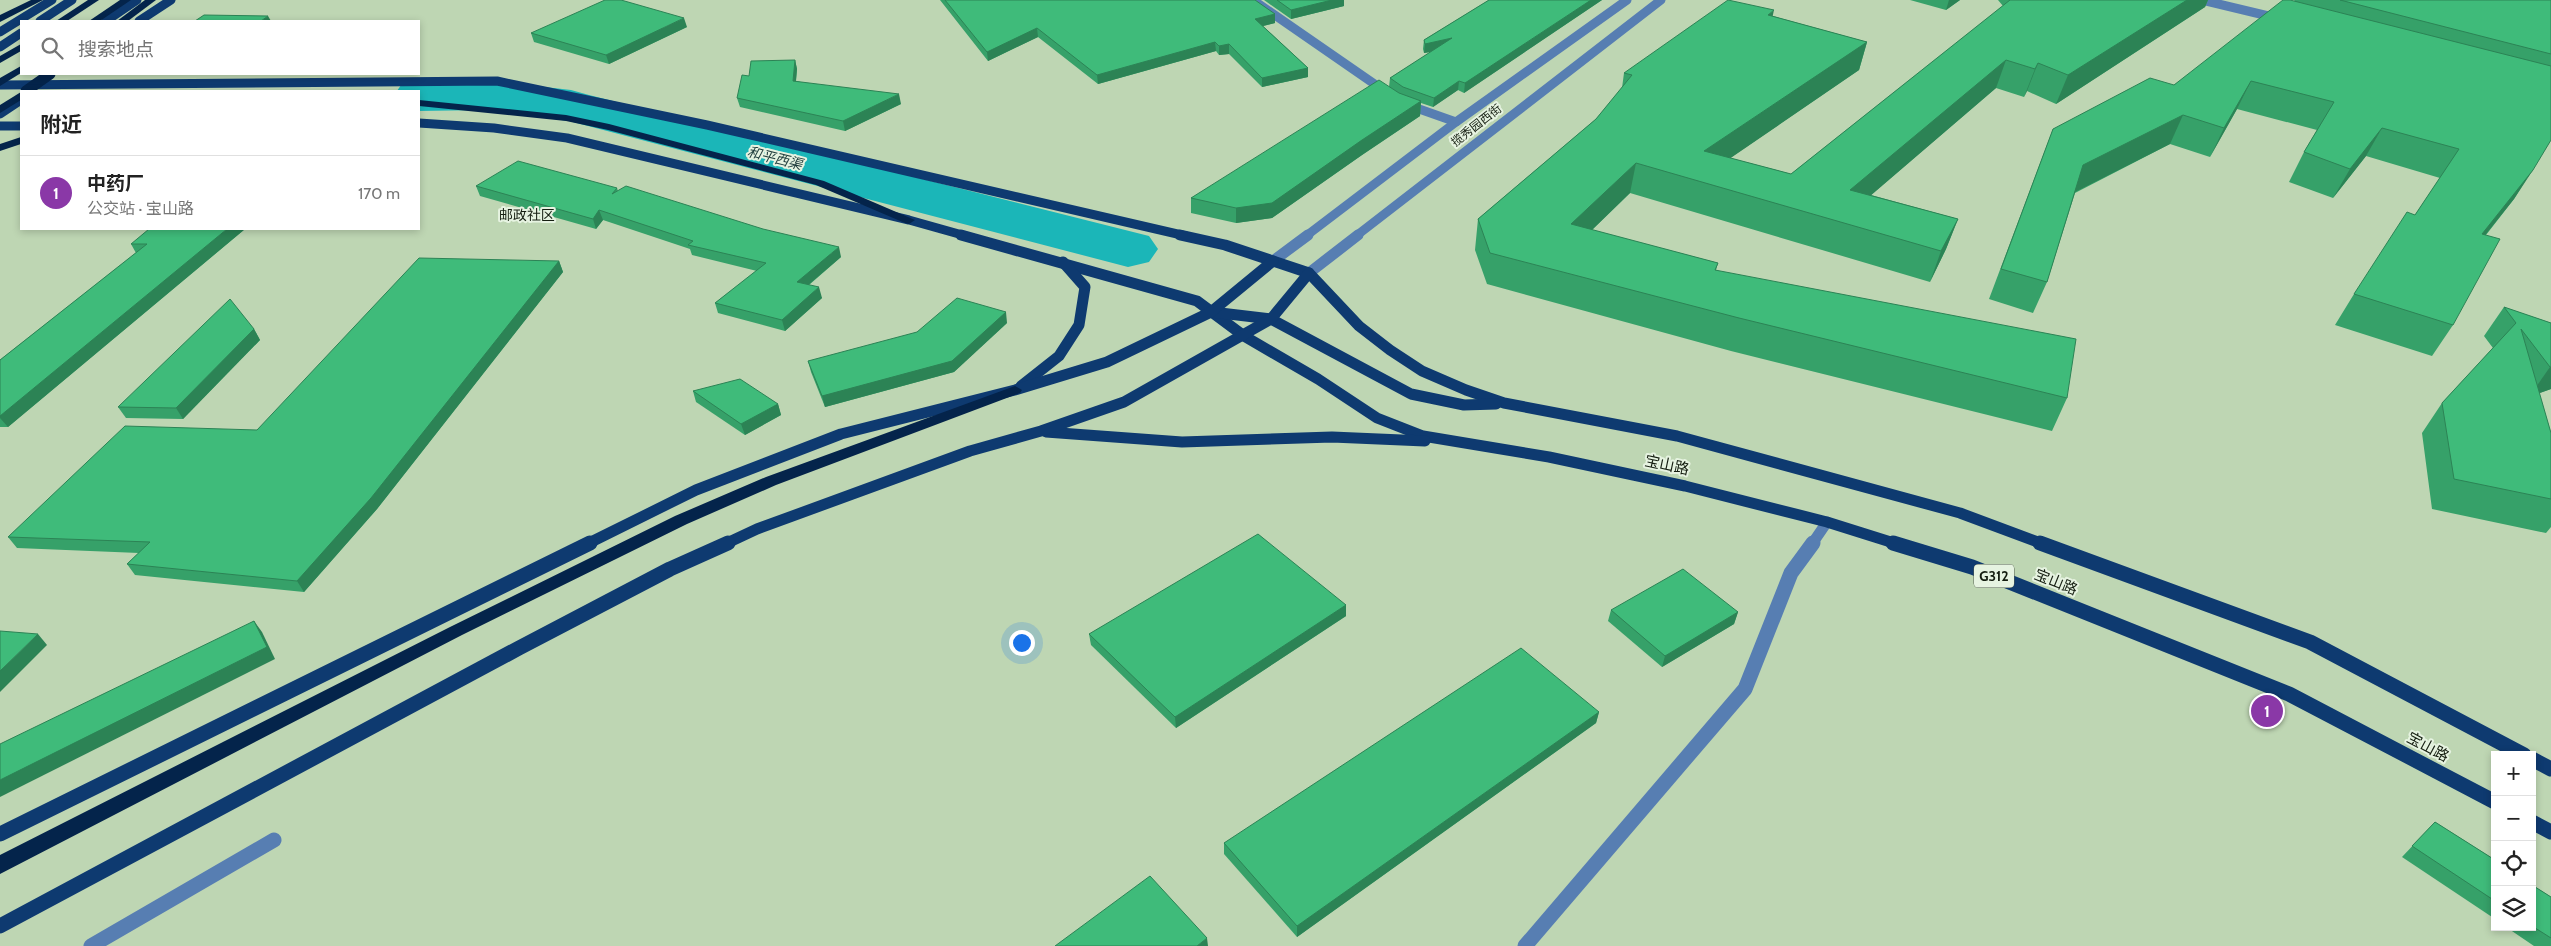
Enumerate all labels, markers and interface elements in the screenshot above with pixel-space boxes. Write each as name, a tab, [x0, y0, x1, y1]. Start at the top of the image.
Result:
search box	[20, 20, 420, 75]
icon: search	[38, 34, 66, 62]
text: 搜索地点	[78, 38, 154, 61]
street label: 揽秀园西街	[1448, 101, 1504, 149]
text: 附近	[40, 112, 82, 137]
water label: 和平西渠	[746, 142, 806, 174]
text: 中药厂	[87, 172, 144, 195]
text: 1	[53, 184, 59, 203]
text: 170 m	[358, 184, 400, 203]
text: 公交站 · 宝山路	[87, 199, 194, 218]
district label: 邮政社区	[499, 206, 555, 224]
street label: 宝山路	[1643, 452, 1691, 478]
road number: G312	[1974, 564, 2014, 588]
street label: 宝山路	[2032, 565, 2080, 599]
your location	[1009, 630, 1035, 656]
pin: 1	[2251, 692, 2283, 730]
street label: 宝山路	[2404, 728, 2452, 766]
map controls	[2491, 751, 2536, 931]
button: +	[2491, 751, 2536, 796]
button: −	[2491, 796, 2536, 841]
button: locate	[2491, 841, 2536, 886]
button: layers	[2491, 886, 2536, 931]

